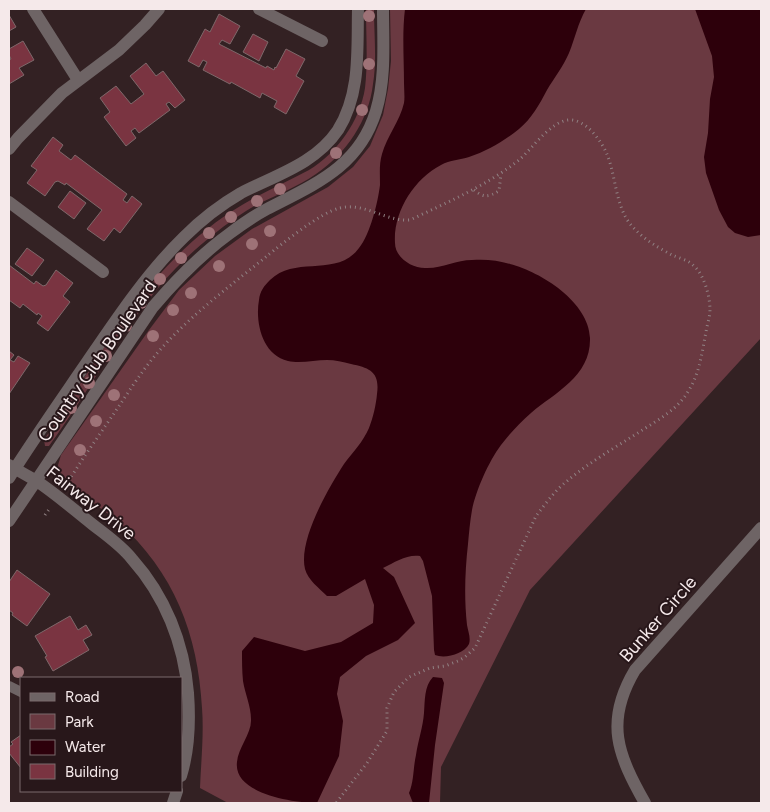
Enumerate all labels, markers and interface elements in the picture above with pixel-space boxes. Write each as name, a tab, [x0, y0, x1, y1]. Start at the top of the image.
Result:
street label: Country Club Boulevard	[33, 276, 161, 446]
street label: Fairway Drive	[42, 461, 140, 545]
street label: Bunker Circle	[615, 571, 701, 666]
legend	[20, 677, 182, 792]
text: Road	[65, 688, 100, 706]
text: Park	[65, 713, 94, 731]
text: Water	[65, 738, 105, 756]
text: Building	[65, 763, 119, 781]

